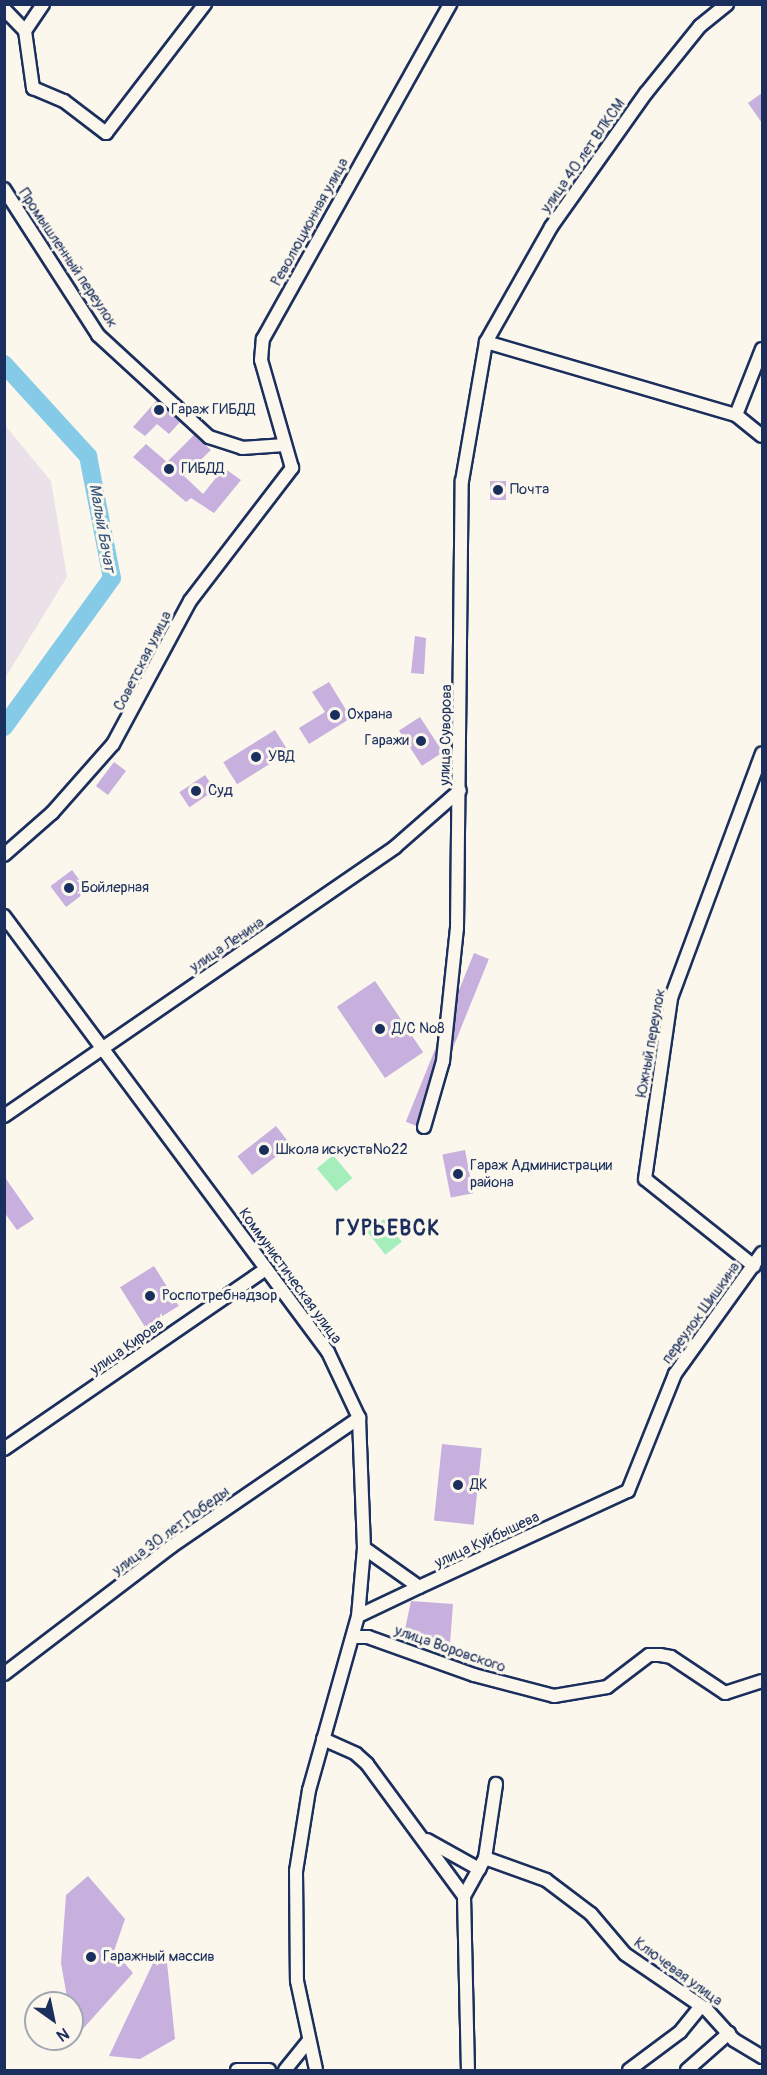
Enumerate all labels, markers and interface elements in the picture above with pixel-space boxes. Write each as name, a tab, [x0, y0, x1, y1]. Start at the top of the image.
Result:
street label: улица 40 лет ВЛКСМ	[537, 96, 629, 216]
street label: Революционная улица	[267, 155, 353, 289]
street label: Промышленный переулок	[15, 185, 121, 331]
place label: Гараж ГИБДД	[171, 401, 255, 419]
marker: Гараж ГИБДД	[152, 403, 166, 417]
place label: ГИБДД	[181, 460, 224, 478]
marker: ГИБДД	[162, 462, 176, 476]
place label: Почта	[510, 481, 549, 499]
water label: Малый Бачат	[85, 482, 119, 574]
marker: Почта	[491, 483, 505, 497]
street label: Советская улица	[110, 608, 176, 714]
street label: улица Суворова	[436, 684, 456, 786]
place label: Охрана	[347, 706, 393, 724]
marker: Охрана	[328, 708, 342, 722]
place label: Гаражи	[365, 732, 409, 750]
marker: Гаражи	[414, 734, 428, 748]
place label: УВД	[268, 748, 294, 766]
marker: УВД	[249, 750, 263, 764]
place label: Суд	[208, 782, 233, 800]
marker: Суд	[189, 784, 203, 798]
place label: Бойлерная	[81, 879, 149, 897]
marker: Бойлерная	[62, 881, 76, 895]
street label: улица Ленина	[186, 914, 268, 976]
street label: Южный переулок	[633, 987, 669, 1099]
place label: Д/С №8	[392, 1020, 445, 1038]
marker: Д/С №8	[373, 1022, 387, 1036]
place label: Школа искуств№22	[276, 1141, 408, 1159]
marker: Школа искуств№22	[257, 1143, 271, 1157]
place label: Гараж Администрации района	[470, 1156, 612, 1191]
marker: Гараж Администрации района	[451, 1167, 465, 1181]
street label: Коммунистическая улица	[235, 1205, 345, 1347]
district label: ГУРЬЕВСК	[335, 1216, 441, 1242]
street label: переулок Шишкина	[658, 1259, 744, 1367]
place label: Роспотребнадзор	[162, 1287, 277, 1305]
marker: Роспотребнадзор	[143, 1289, 157, 1303]
street label: улица Кирова	[87, 1315, 167, 1379]
place label: ДК	[470, 1476, 488, 1494]
marker: ДК	[451, 1478, 465, 1492]
street label: улица 30 лет Победы	[109, 1483, 233, 1579]
street label: улица Куйбышева	[432, 1508, 542, 1572]
street label: улица Воровского	[392, 1622, 508, 1676]
street label: Ключевая улица	[630, 1934, 726, 2010]
place label: Гаражный массив	[103, 1948, 215, 1966]
marker: Гаражный массив	[84, 1950, 98, 1964]
north arrow	[24, 1991, 84, 2051]
text: N	[53, 2023, 73, 2046]

